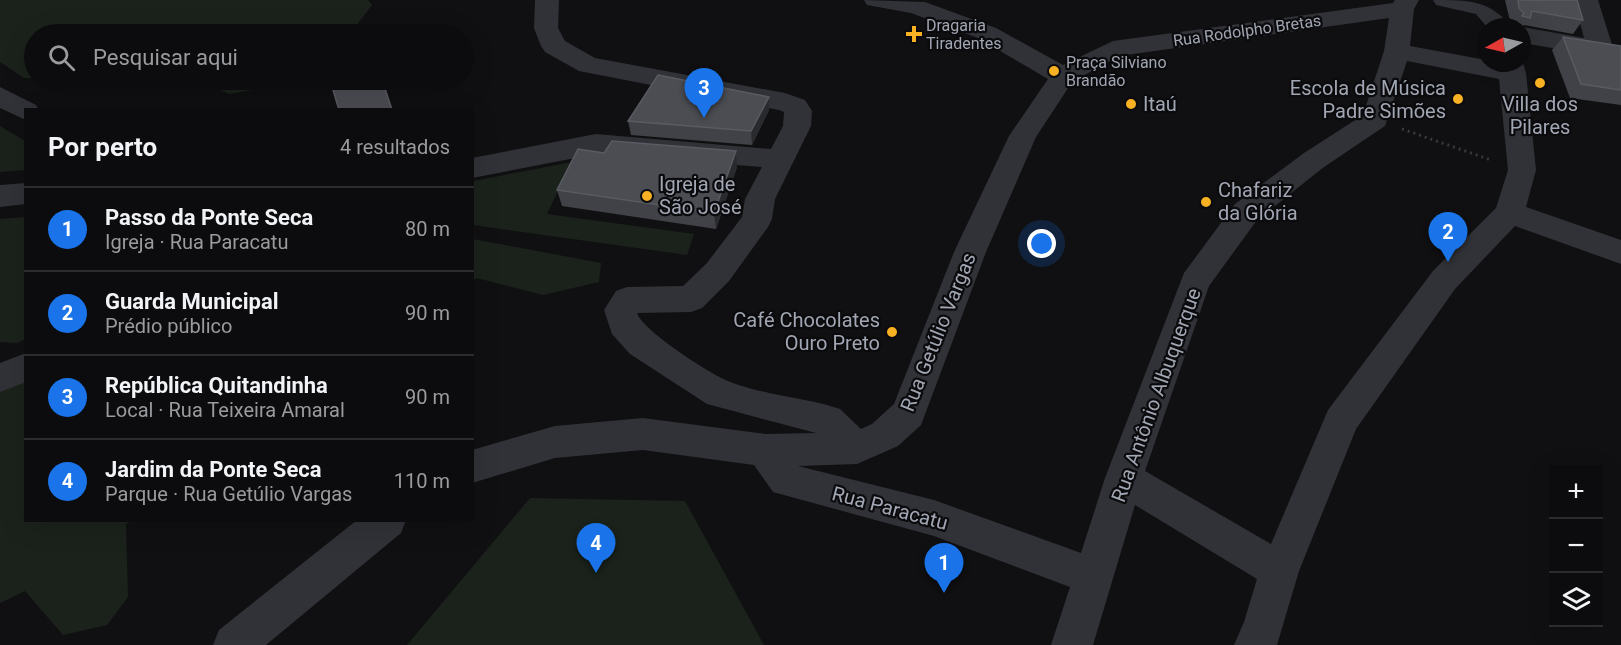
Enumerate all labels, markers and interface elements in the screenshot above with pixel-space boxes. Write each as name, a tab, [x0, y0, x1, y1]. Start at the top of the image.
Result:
street label: Rua Rodolpho Bretas	[1172, 11, 1322, 50]
place label: Dragaria Tiradentes	[926, 16, 1002, 53]
north arrow	[1477, 18, 1531, 72]
search box	[24, 24, 474, 90]
marker: Dragaria Tiradentes	[907, 27, 921, 41]
icon: search	[45, 41, 78, 74]
text: Pesquisar aqui	[93, 45, 238, 70]
place label: Praça Silviano Brandão	[1066, 53, 1167, 90]
marker: Praça Silviano Brandão	[1047, 64, 1061, 78]
pin: 3	[684, 68, 724, 118]
place label: Escola de Música Padre Simões	[1290, 76, 1446, 123]
marker: Villa dos Pilares	[1533, 76, 1547, 90]
place label: Itaú	[1143, 92, 1177, 116]
marker: Escola de Música Padre Simões	[1451, 92, 1465, 106]
place label: Villa dos Pilares	[1502, 92, 1578, 139]
marker: Itaú	[1124, 97, 1138, 111]
text: Por perto	[48, 132, 157, 162]
text: 4 resultados	[340, 135, 450, 159]
place label: Igreja de São José	[659, 172, 742, 219]
place label: Chafariz da Glória	[1218, 178, 1298, 225]
marker: Igreja de São José	[640, 189, 654, 203]
marker: Chafariz da Glória	[1199, 195, 1213, 209]
text: Passo da Ponte Seca	[105, 205, 313, 230]
pin: 2	[1428, 212, 1468, 262]
text: 1	[62, 217, 73, 241]
text: 80 m	[405, 217, 450, 241]
your location	[1027, 229, 1056, 258]
text: Igreja · Rua Paracatu	[105, 230, 288, 254]
street label: Rua Getúlio Vargas	[895, 249, 981, 415]
street label: Rua Antônio Albuquerque	[1106, 285, 1206, 505]
text: Guarda Municipal	[105, 289, 279, 314]
text: 2	[62, 301, 73, 325]
text: 90 m	[405, 301, 450, 325]
place label: Café Chocolates Ouro Preto	[733, 308, 880, 355]
text: Prédio público	[105, 314, 232, 338]
marker: Café Chocolates Ouro Preto	[885, 325, 899, 339]
text: República Quitandinha	[105, 373, 328, 398]
text: 3	[62, 385, 73, 409]
text: 90 m	[405, 385, 450, 409]
text: Local · Rua Teixeira Amaral	[105, 398, 345, 422]
text: Jardim da Ponte Seca	[105, 457, 322, 482]
map controls	[1549, 465, 1603, 627]
button: +	[1549, 465, 1603, 519]
text: 4	[62, 469, 73, 493]
text: 110 m	[394, 469, 450, 493]
street label: Rua Paracatu	[830, 481, 950, 535]
text: Parque · Rua Getúlio Vargas	[105, 482, 352, 506]
button: −	[1549, 519, 1603, 573]
pin: 4	[576, 524, 616, 573]
pin: 1	[924, 544, 964, 593]
button: layers	[1549, 573, 1603, 627]

